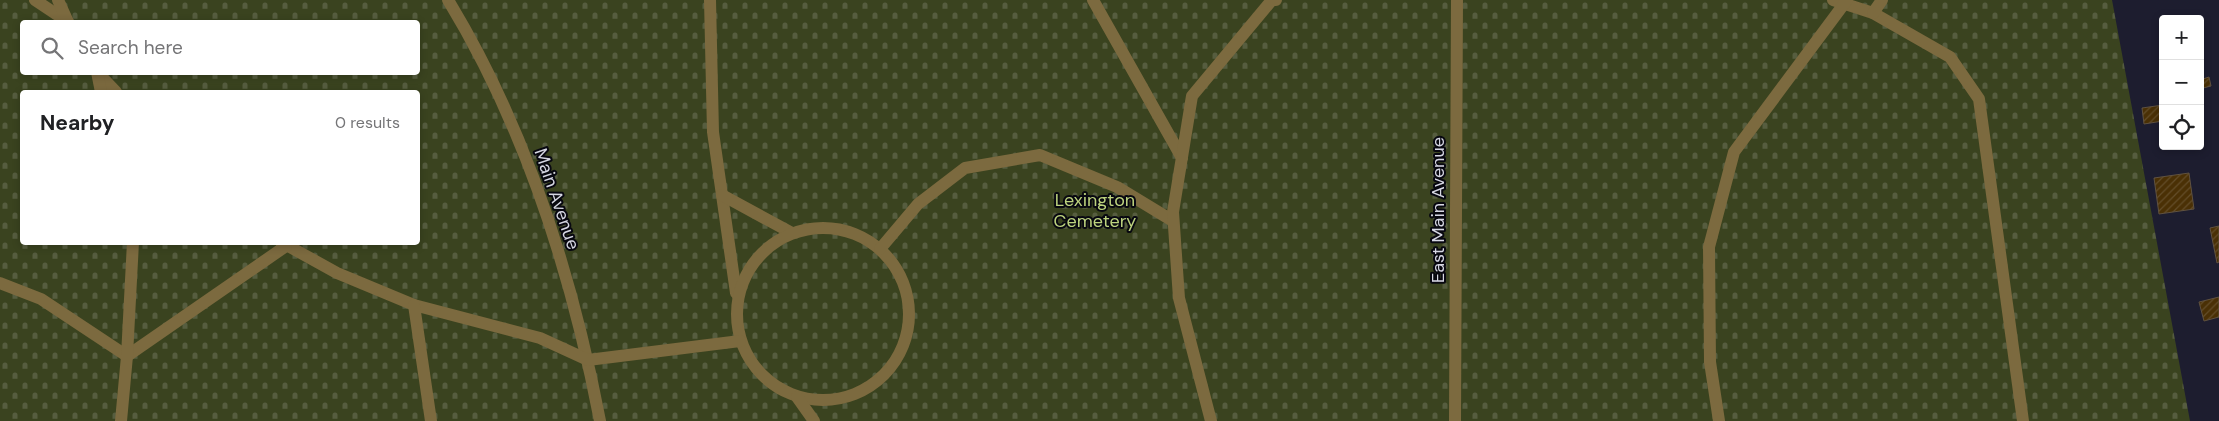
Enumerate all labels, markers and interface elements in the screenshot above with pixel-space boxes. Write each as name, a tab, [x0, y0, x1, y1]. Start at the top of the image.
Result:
map controls	[2159, 15, 2204, 150]
button: +	[2159, 15, 2204, 60]
search box	[20, 20, 420, 75]
icon: search	[38, 34, 66, 62]
text: Search here	[78, 35, 183, 60]
button: −	[2159, 60, 2204, 105]
button: locate	[2159, 105, 2204, 150]
text: Nearby	[40, 109, 114, 137]
text: 0 results	[335, 112, 400, 133]
street label: East Main Avenue	[1426, 137, 1450, 283]
street label: Main Avenue	[528, 145, 586, 253]
park label: Lexington Cemetery	[1054, 188, 1136, 233]

